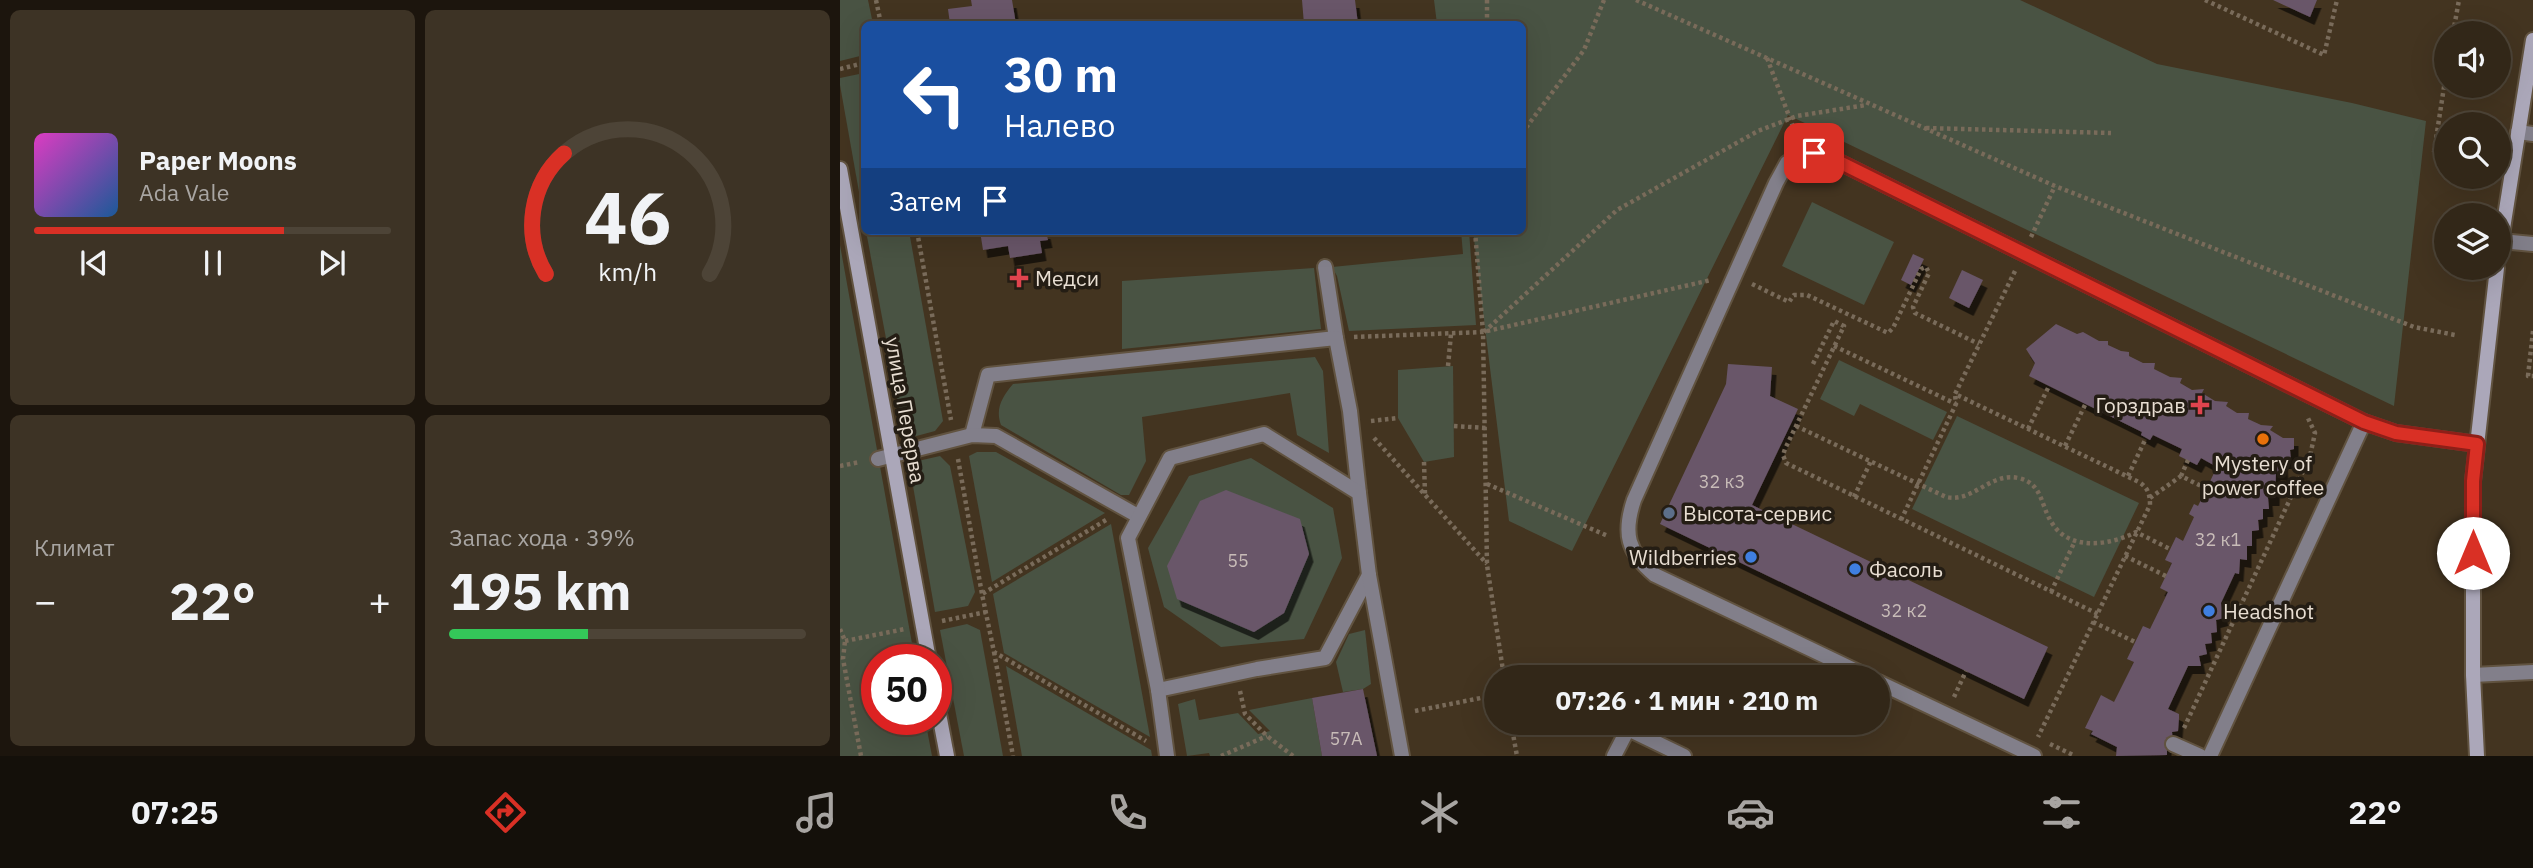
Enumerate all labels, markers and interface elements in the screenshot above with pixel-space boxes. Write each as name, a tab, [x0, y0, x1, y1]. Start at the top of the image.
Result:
map controls	[2434, 21, 2511, 280]
button: sound	[2434, 21, 2511, 98]
text: 30 m	[1004, 42, 1118, 105]
icon: left	[889, 49, 980, 140]
text: Налево	[1004, 104, 1115, 146]
button: search	[2434, 112, 2511, 189]
pin	[1784, 123, 1844, 183]
icon: arrive	[1795, 134, 1833, 172]
text: Paper Moons	[139, 143, 297, 177]
text: 46	[584, 169, 671, 264]
text: Ada Vale	[139, 177, 229, 207]
icon: arrive	[976, 182, 1014, 220]
text: Затем	[889, 184, 962, 218]
button: layers	[2434, 203, 2511, 280]
icon: previous	[75, 244, 113, 282]
icon: pause	[194, 244, 232, 282]
icon: next	[313, 244, 351, 282]
text: km/h	[598, 255, 657, 288]
place label: Медси	[1035, 264, 1099, 292]
marker: Медси	[1009, 268, 1029, 288]
street label: улица Перерва	[879, 335, 933, 485]
place label: Горздрав	[2096, 391, 2186, 419]
marker: Горздрав	[2192, 397, 2208, 413]
marker: Mystery of power coffee	[2255, 431, 2271, 447]
place label: Mystery of power coffee	[2202, 449, 2324, 501]
house number: 32 к3	[1699, 470, 1745, 493]
place label: Высота-сервис	[1683, 499, 1832, 527]
marker: Высота-сервис	[1661, 505, 1677, 521]
position arrow	[2436, 516, 2510, 590]
text: Запас хода · 39%	[449, 522, 635, 552]
house number: 32 к1	[2195, 528, 2241, 551]
text: Климат	[34, 532, 115, 562]
place label: Wildberries	[1629, 543, 1737, 571]
house number: 55	[1227, 549, 1249, 572]
marker: Wildberries	[1743, 549, 1759, 565]
place label: Фасоль	[1869, 555, 1943, 583]
text: 195 km	[449, 557, 631, 624]
marker: Фасоль	[1847, 561, 1863, 577]
text: 22°	[169, 567, 256, 634]
text: −	[34, 576, 57, 625]
text: +	[368, 576, 391, 625]
place label: Headshot	[2223, 597, 2314, 625]
house number: 32 к2	[1881, 599, 1927, 622]
marker: Headshot	[2201, 603, 2217, 619]
speed limit sign: 50	[861, 644, 952, 735]
text: 07:26 · 1 мин · 210 m	[1556, 683, 1818, 717]
house number: 57А	[1329, 727, 1363, 750]
icon: directions	[481, 788, 530, 837]
icon: music	[792, 788, 841, 837]
icon: phone	[1103, 788, 1152, 837]
icon: climate	[1415, 788, 1464, 837]
icon: car	[1726, 788, 1775, 837]
icon: filters	[2037, 788, 2086, 837]
text: 07:25	[131, 791, 219, 833]
text: 22°	[2348, 791, 2402, 833]

